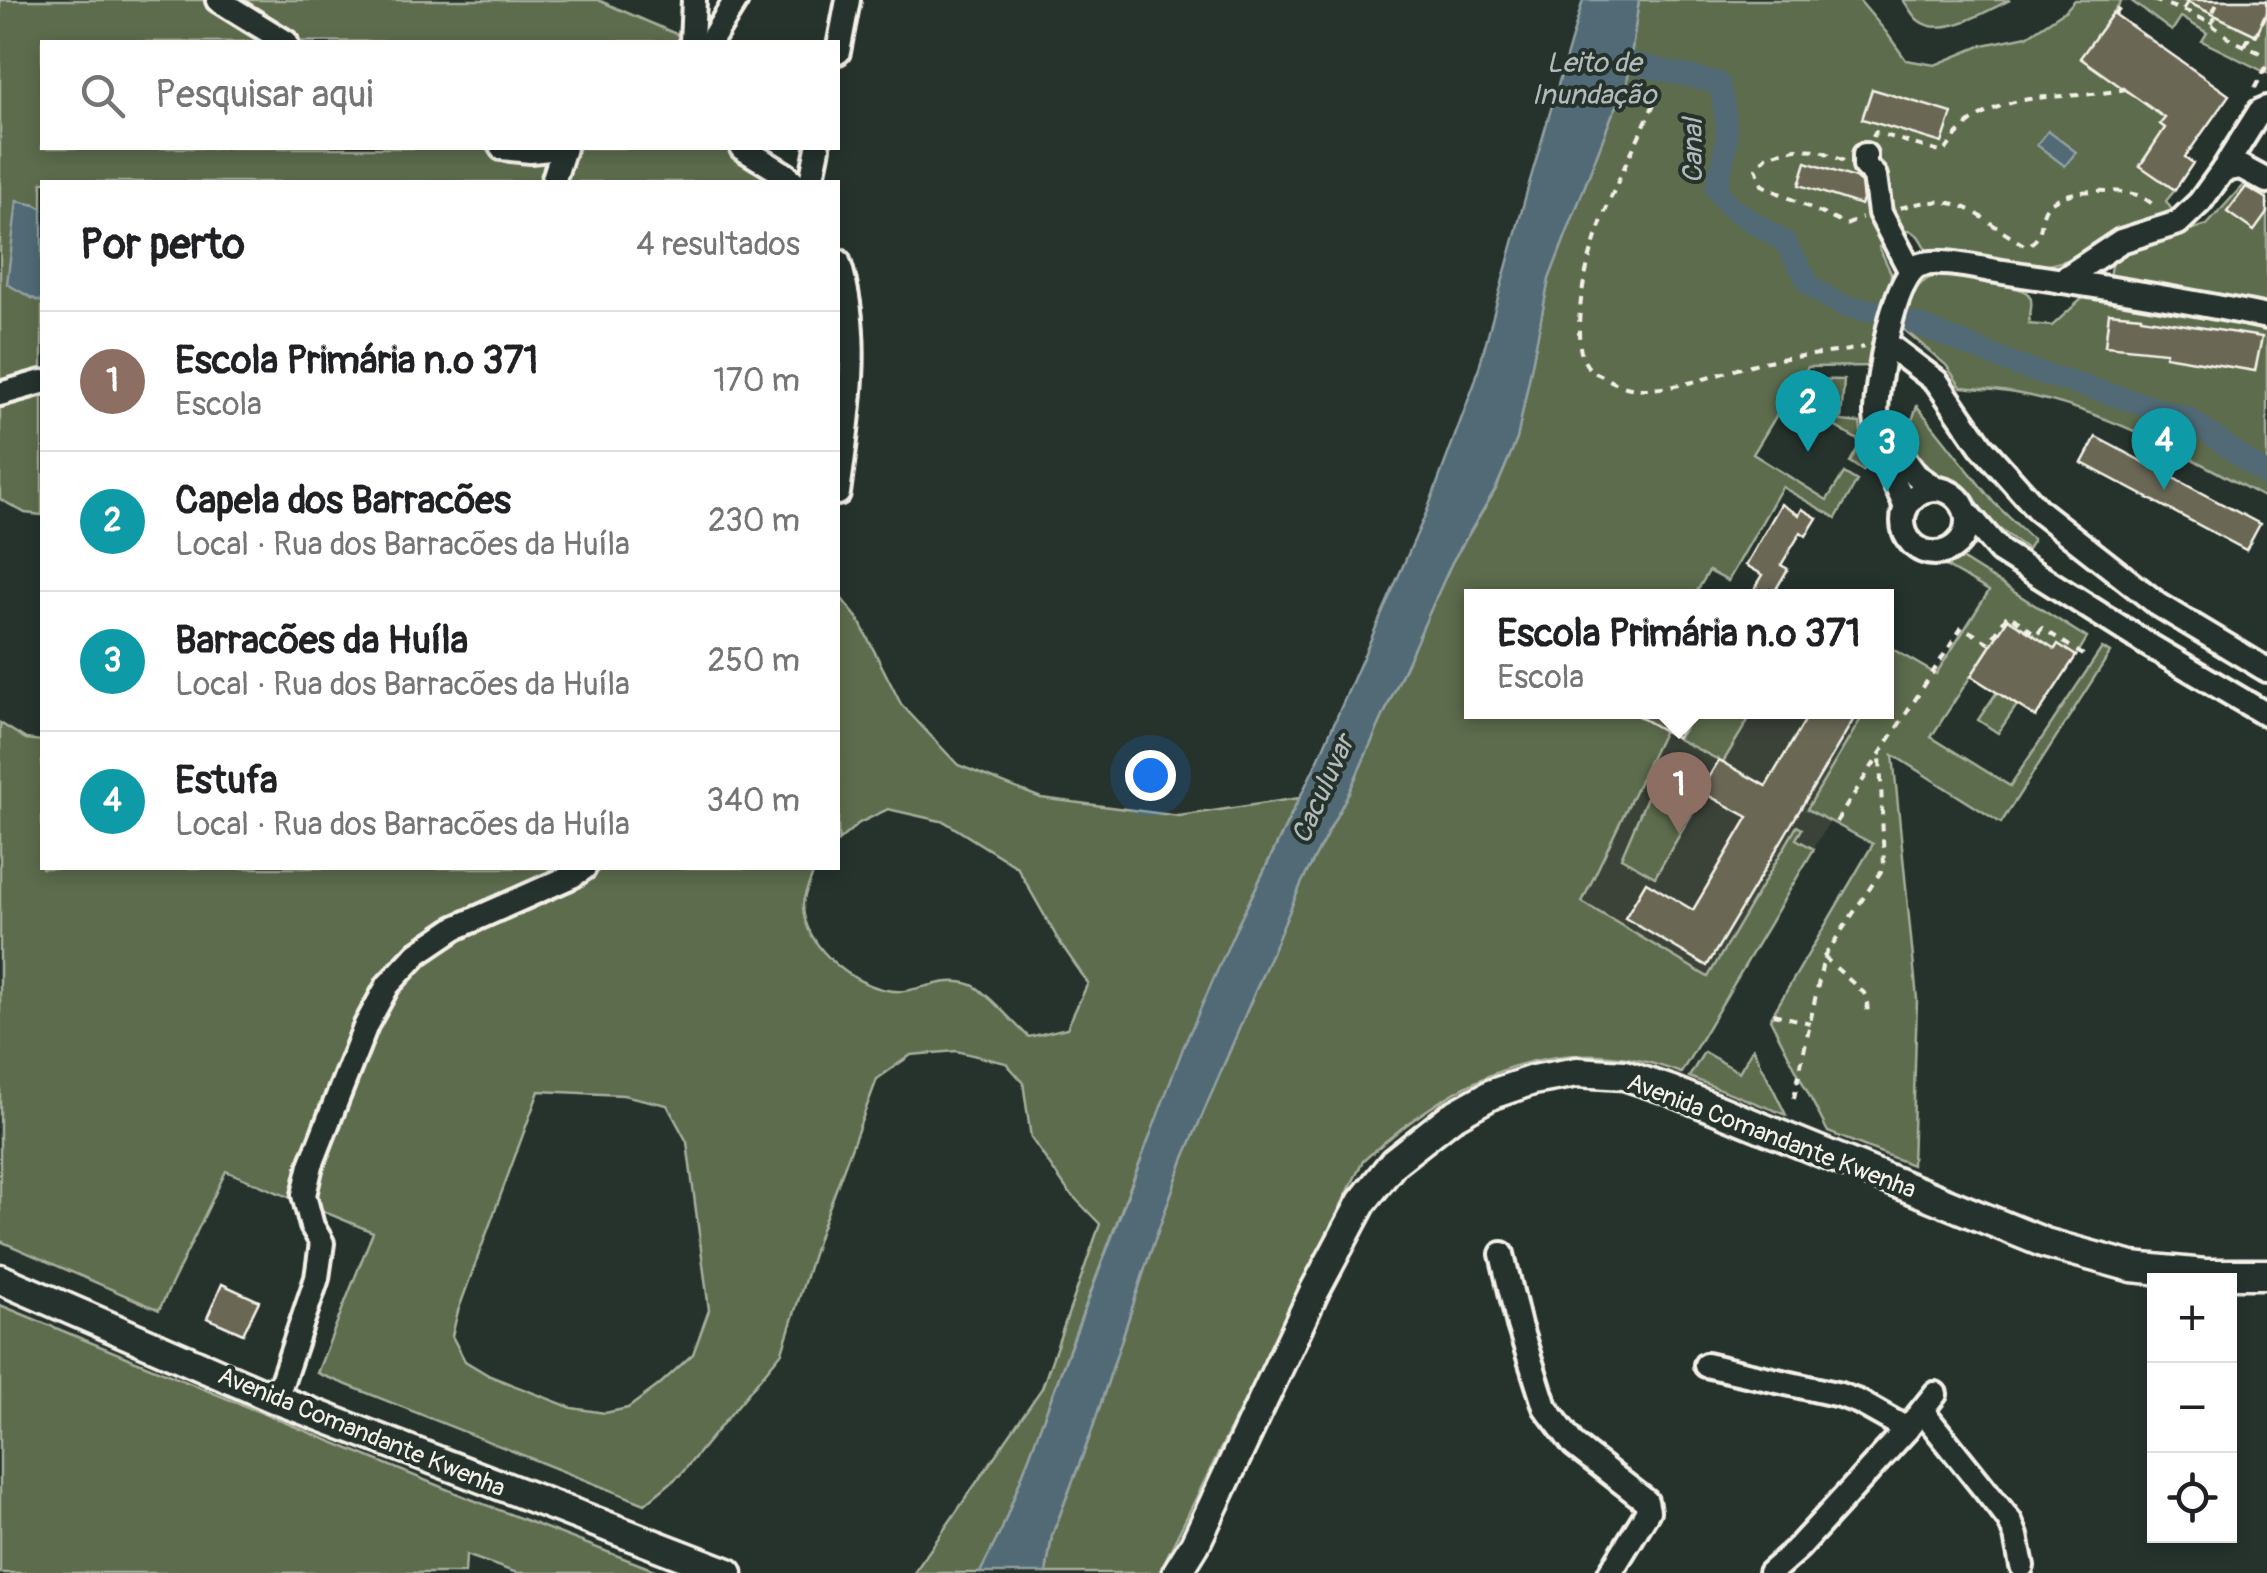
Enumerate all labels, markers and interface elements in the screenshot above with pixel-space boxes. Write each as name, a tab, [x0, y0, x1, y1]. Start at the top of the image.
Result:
search box	[40, 40, 840, 150]
water label: Leito de Inundação	[1532, 46, 1658, 113]
icon: search	[75, 68, 130, 123]
text: Pesquisar aqui	[155, 71, 373, 119]
water label: Canal	[1676, 115, 1711, 184]
text: Por perto	[80, 219, 245, 271]
text: 4 resultados	[636, 225, 800, 265]
text: Escola Primária n.º 371	[175, 337, 538, 385]
text: 1	[106, 361, 119, 401]
text: 170 m	[713, 361, 800, 401]
pin: 2	[1776, 370, 1840, 452]
text: Escola	[175, 385, 262, 425]
pin: 4	[2132, 408, 2196, 490]
pin: 3	[1854, 410, 1920, 492]
text: Capela dos Barracões	[175, 477, 511, 525]
text: 2	[104, 501, 121, 541]
text: 230 m	[708, 501, 800, 541]
text: Local · Rua dos Barracões da Huíla	[175, 525, 630, 565]
popup	[1464, 589, 1894, 719]
text: Escola Primária n.º 371	[1497, 610, 1861, 658]
text: Barracões da Huíla	[175, 617, 468, 665]
text: 3	[104, 641, 121, 681]
text: 250 m	[708, 641, 800, 681]
text: Escola	[1497, 658, 1584, 698]
text: Local · Rua dos Barracões da Huíla	[175, 665, 630, 705]
water label: Caculuvar	[1284, 727, 1364, 849]
your location	[1125, 750, 1176, 801]
pin: 1	[1646, 752, 1712, 834]
text: Estufa	[175, 757, 278, 805]
text: 4	[103, 781, 122, 821]
text: 340 m	[706, 781, 800, 821]
text: Local · Rua dos Barracões da Huíla	[175, 805, 630, 845]
street label: Avenida Comandante Kwenha	[1623, 1067, 1920, 1206]
map controls	[2147, 1273, 2237, 1543]
button: +	[2147, 1273, 2237, 1363]
street label: Avenida Comandante Kwenha	[213, 1360, 510, 1504]
button: −	[2147, 1363, 2237, 1453]
button: locate	[2147, 1453, 2237, 1543]

